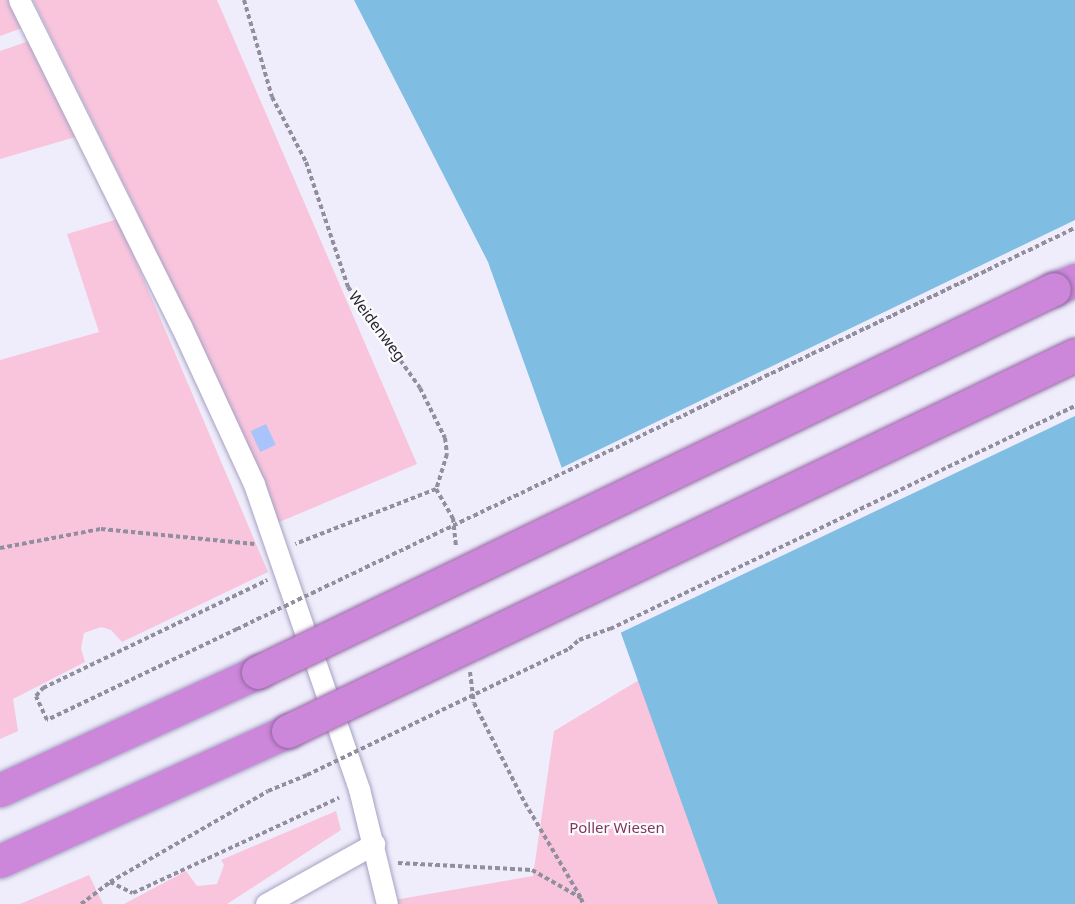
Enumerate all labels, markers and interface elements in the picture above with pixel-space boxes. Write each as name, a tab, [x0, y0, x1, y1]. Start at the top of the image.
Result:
street label: Weidenweg	[345, 288, 409, 364]
park label: Poller Wiesen	[569, 819, 665, 837]

